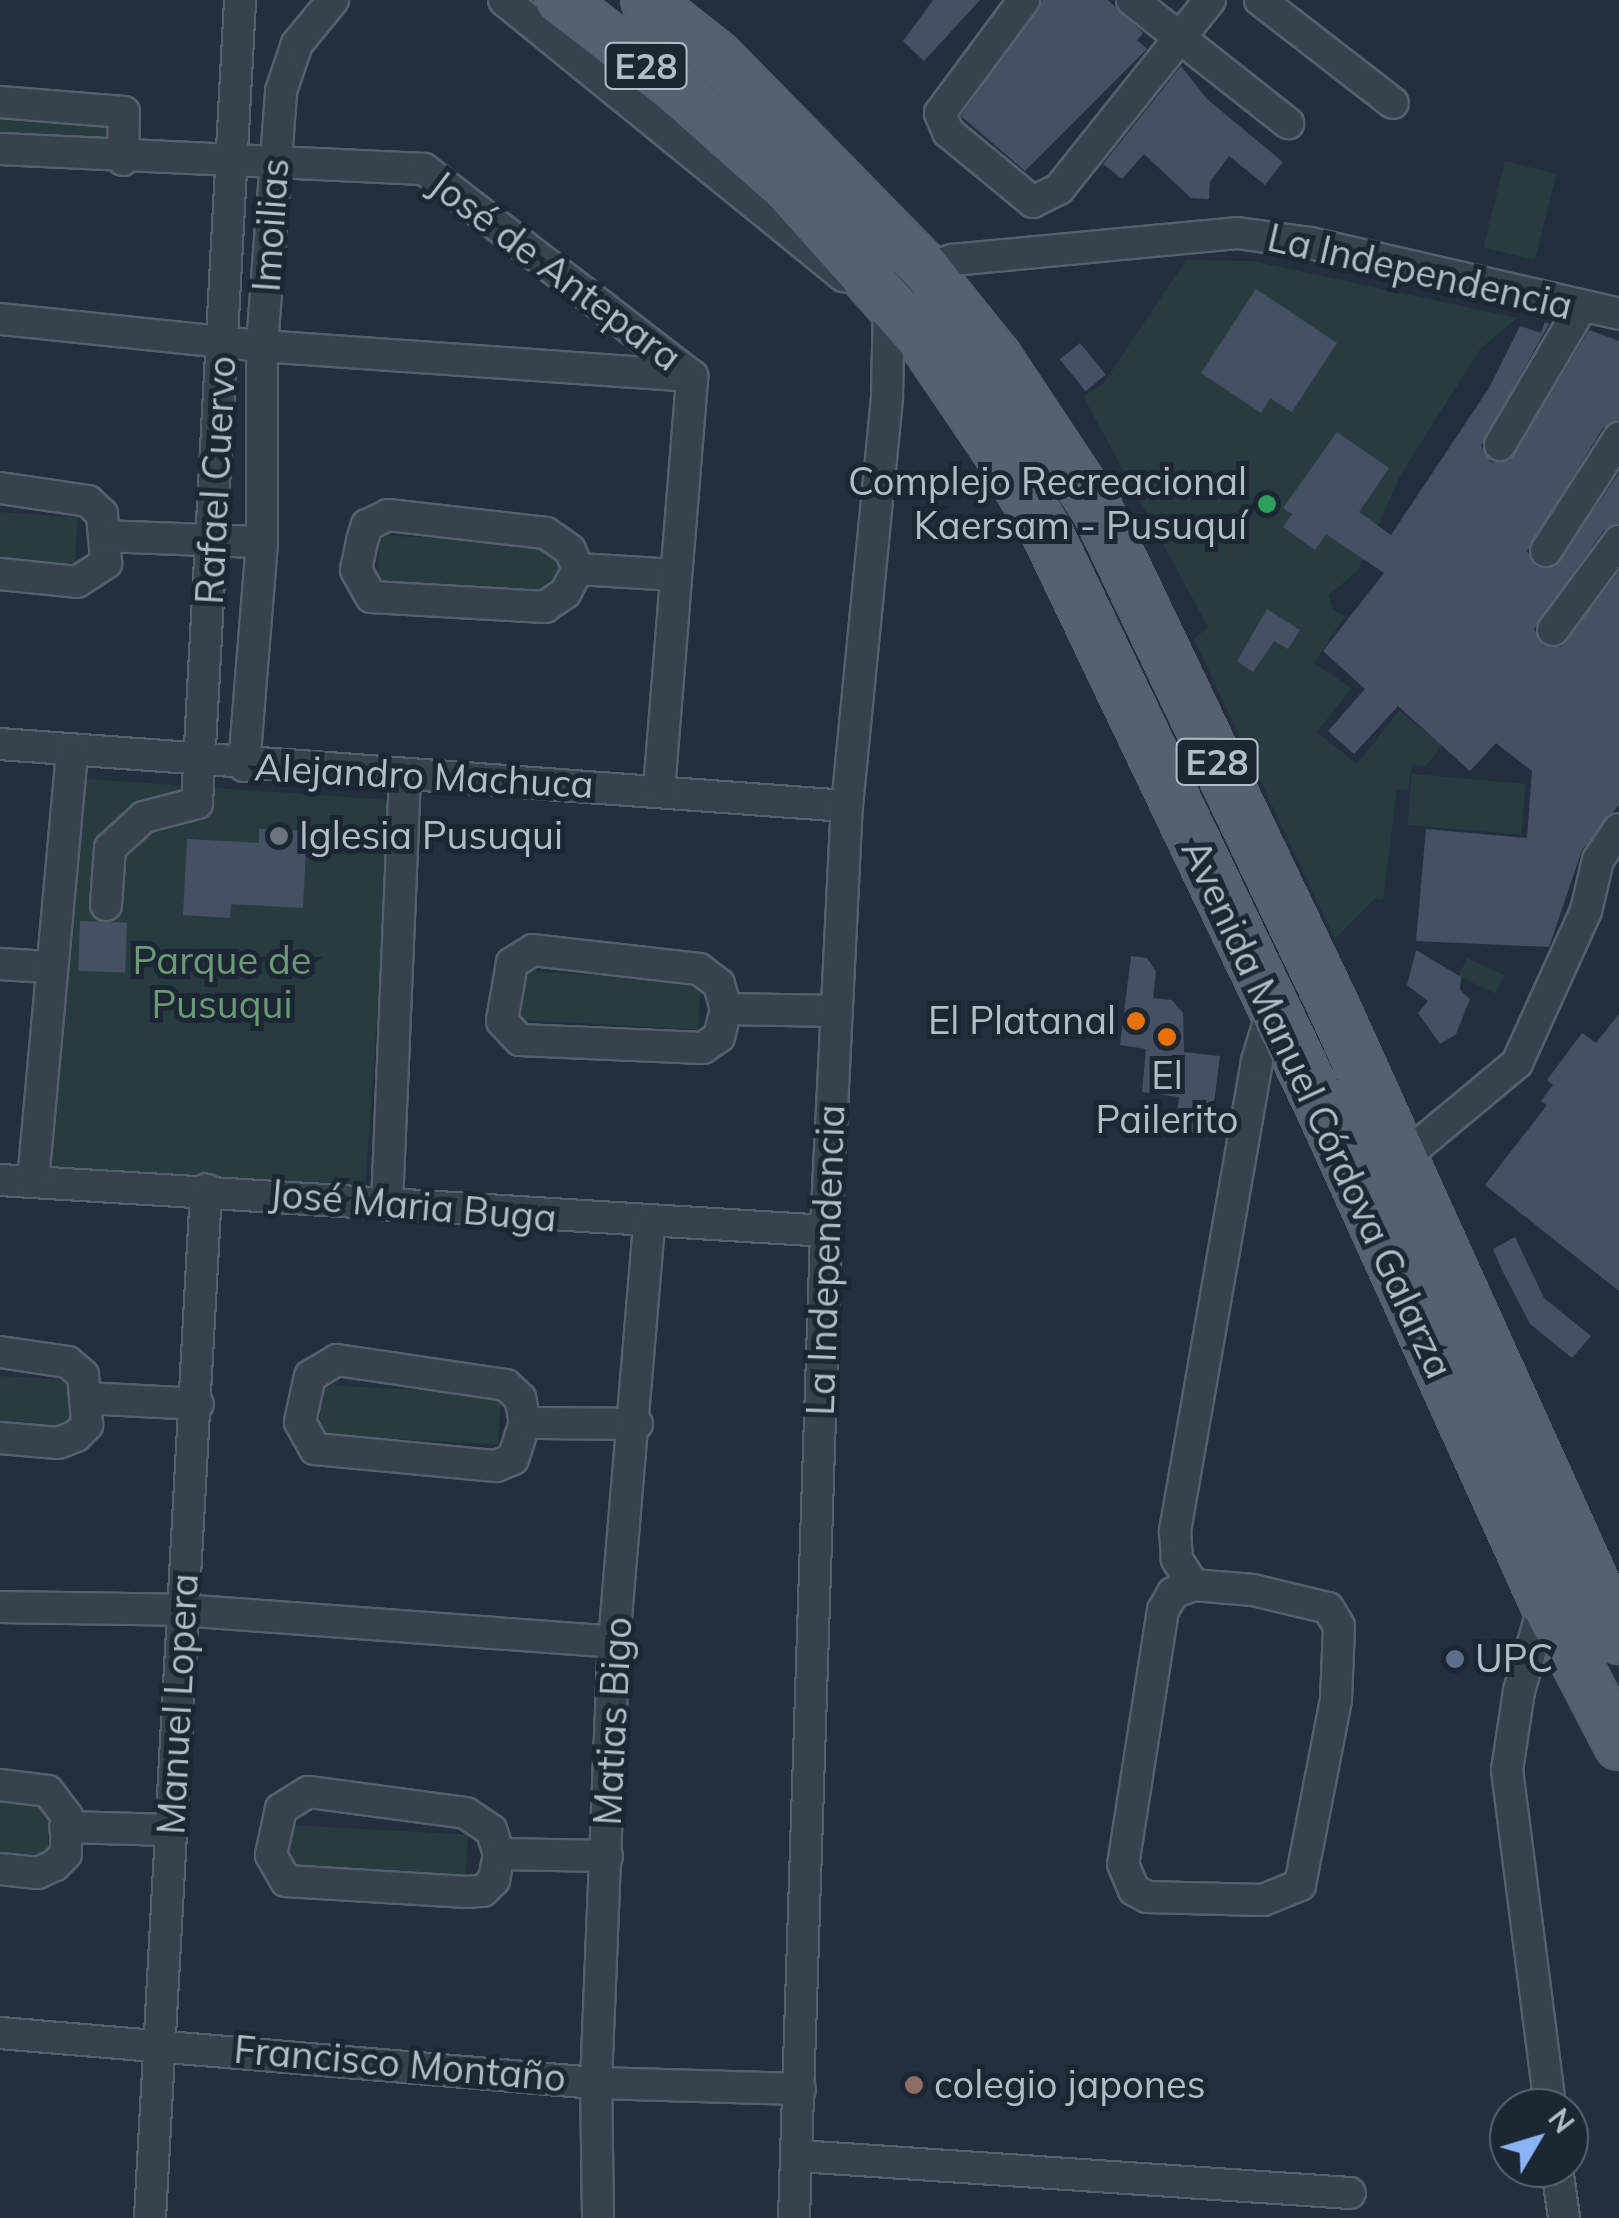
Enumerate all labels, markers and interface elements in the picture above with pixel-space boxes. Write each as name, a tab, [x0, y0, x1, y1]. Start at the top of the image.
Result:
road number: E28	[604, 36, 688, 96]
street label: Imoilias	[244, 157, 298, 293]
street label: José de Antepara	[420, 162, 690, 380]
street label: La Independencia	[1263, 215, 1577, 329]
street label: Rafael Cuervo	[187, 355, 245, 605]
place label: Complejo Recreacional Kaersam - Pusuquí	[848, 459, 1247, 548]
marker: Complejo Recreacional Kaersam - Pusuquí	[1256, 493, 1278, 515]
road number: E28	[1174, 732, 1260, 792]
street label: Alejandro Machuca	[253, 744, 595, 808]
place label: Iglesia Pusuqui	[299, 813, 563, 859]
marker: Iglesia Pusuqui	[268, 825, 290, 847]
street label: Avenida Manuel Córdova Galarza	[1172, 833, 1462, 1385]
park label: Parque de Pusuqui	[133, 938, 311, 1028]
place label: El Platanal	[928, 998, 1116, 1044]
marker: El Platanal	[1125, 1010, 1147, 1032]
marker: El Pailerito	[1156, 1026, 1178, 1048]
place label: El Pailerito	[1095, 1053, 1239, 1142]
street label: La Independencia	[798, 1104, 854, 1416]
street label: José Maria Buga	[268, 1171, 558, 1241]
street label: Manuel Lopera	[148, 1572, 208, 1836]
street label: Matias Bigo	[585, 1616, 641, 1826]
place label: UPC	[1475, 1636, 1553, 1682]
marker: UPC	[1444, 1648, 1466, 1670]
street label: Francisco Montaño	[232, 2027, 568, 2101]
place label: colegio japones	[934, 2062, 1206, 2108]
marker: colegio japones	[903, 2074, 925, 2096]
north arrow	[1489, 2088, 1589, 2188]
text: N	[1541, 2101, 1582, 2140]

